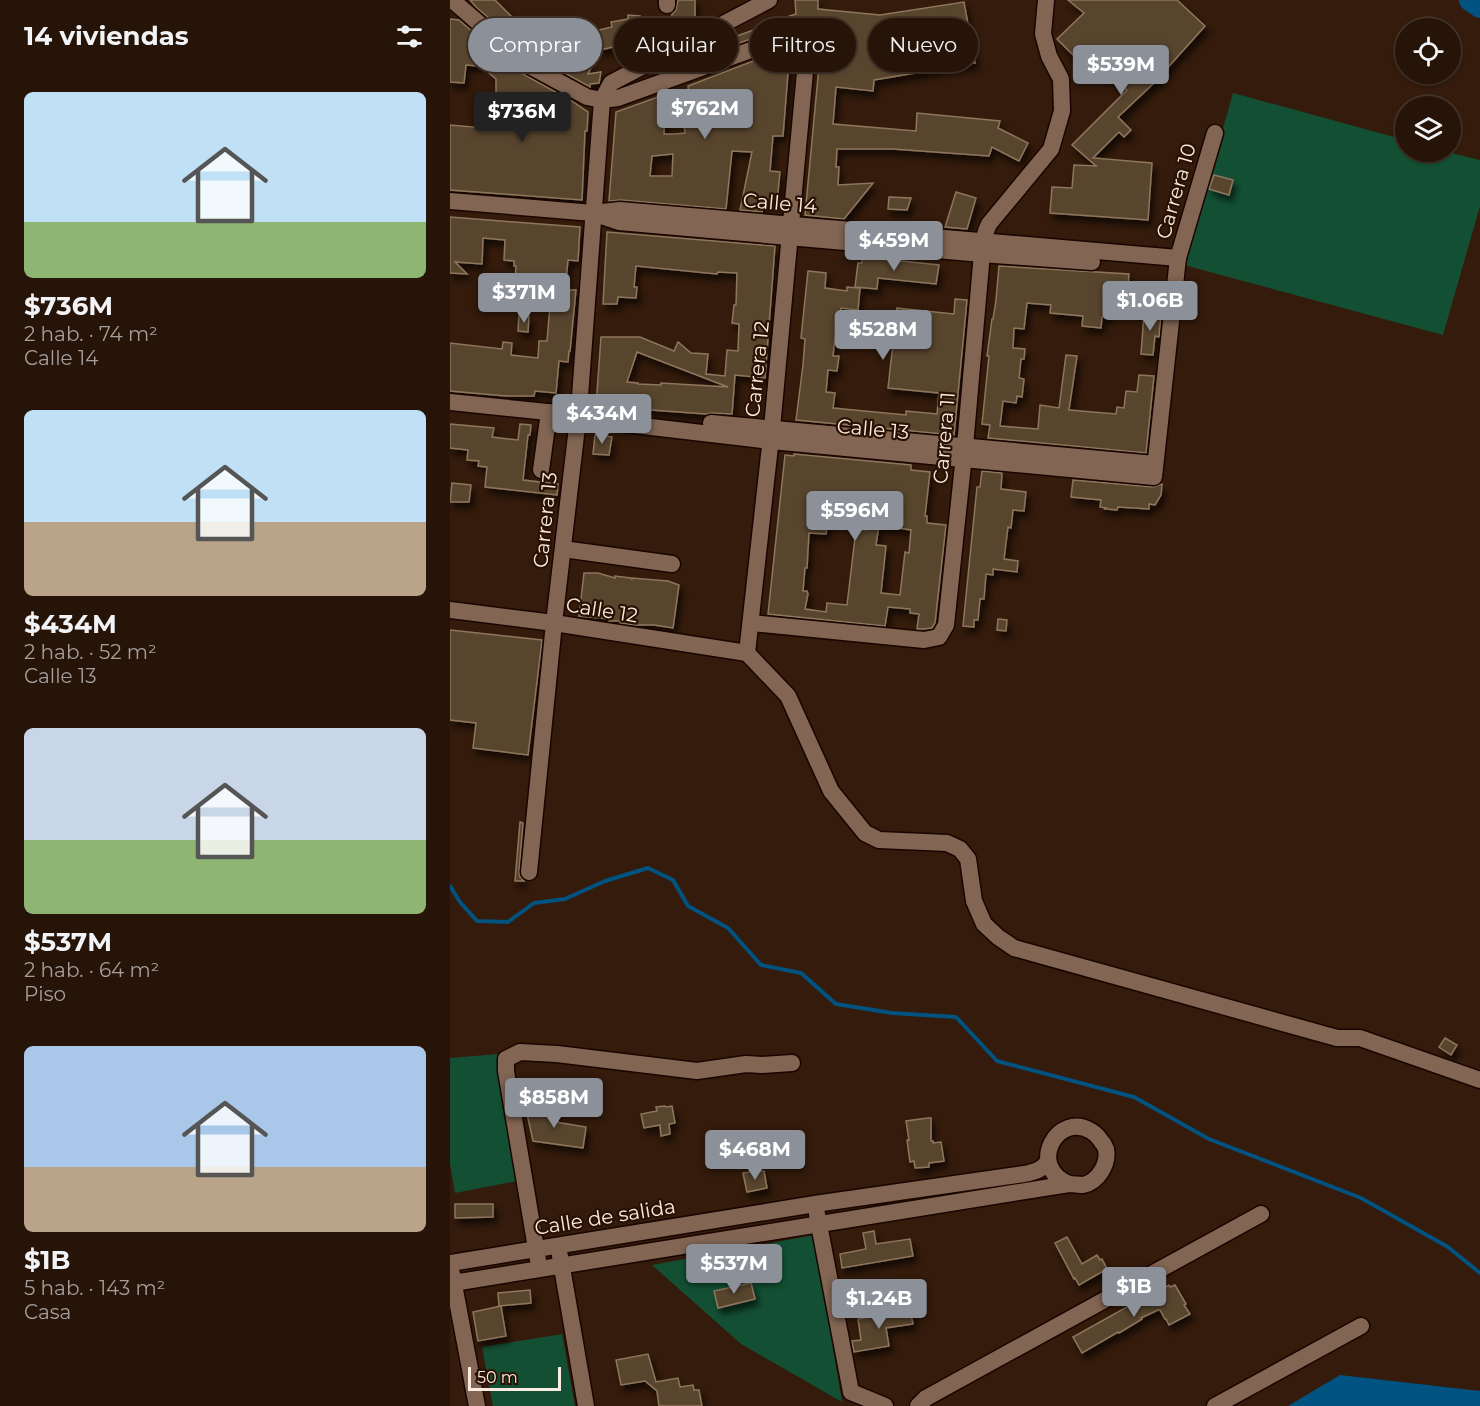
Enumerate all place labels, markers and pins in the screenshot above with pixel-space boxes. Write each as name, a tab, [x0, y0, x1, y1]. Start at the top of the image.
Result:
pin: $539M	[1079, 45, 1163, 96]
pin: $762M	[663, 89, 747, 140]
pin: $736M	[480, 92, 564, 143]
pin: $459M	[852, 221, 936, 272]
pin: $371M	[482, 273, 566, 324]
pin: $1.06B	[1101, 281, 1199, 332]
pin: $528M	[841, 310, 925, 361]
pin: $434M	[560, 394, 644, 445]
pin: $596M	[813, 491, 897, 542]
pin: $858M	[512, 1078, 596, 1129]
pin: $468M	[713, 1130, 797, 1181]
pin: $537M	[692, 1244, 776, 1295]
pin: $1B	[1105, 1267, 1163, 1318]
pin: $1.24B	[830, 1279, 928, 1330]

